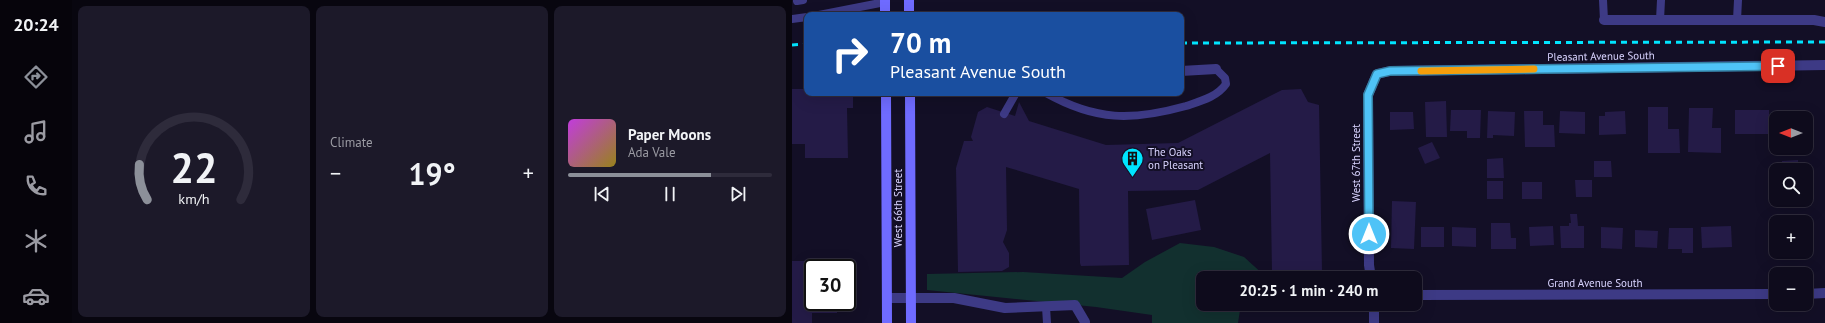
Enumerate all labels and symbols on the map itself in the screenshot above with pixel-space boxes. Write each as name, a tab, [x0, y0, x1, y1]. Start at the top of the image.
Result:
street label: Pleasant Avenue South	[1547, 48, 1655, 64]
pin	[1761, 49, 1795, 83]
north arrow	[1769, 111, 1813, 155]
street label: West 67th Street	[1349, 124, 1363, 202]
building icon: The Oaks on Pleasant	[1119, 145, 1145, 178]
place label: The Oaks on Pleasant	[1148, 145, 1203, 172]
street label: West 66th Street	[891, 169, 905, 247]
position arrow	[1348, 213, 1390, 255]
speed limit sign: 30	[804, 259, 856, 311]
street label: Grand Avenue South	[1547, 276, 1643, 290]

